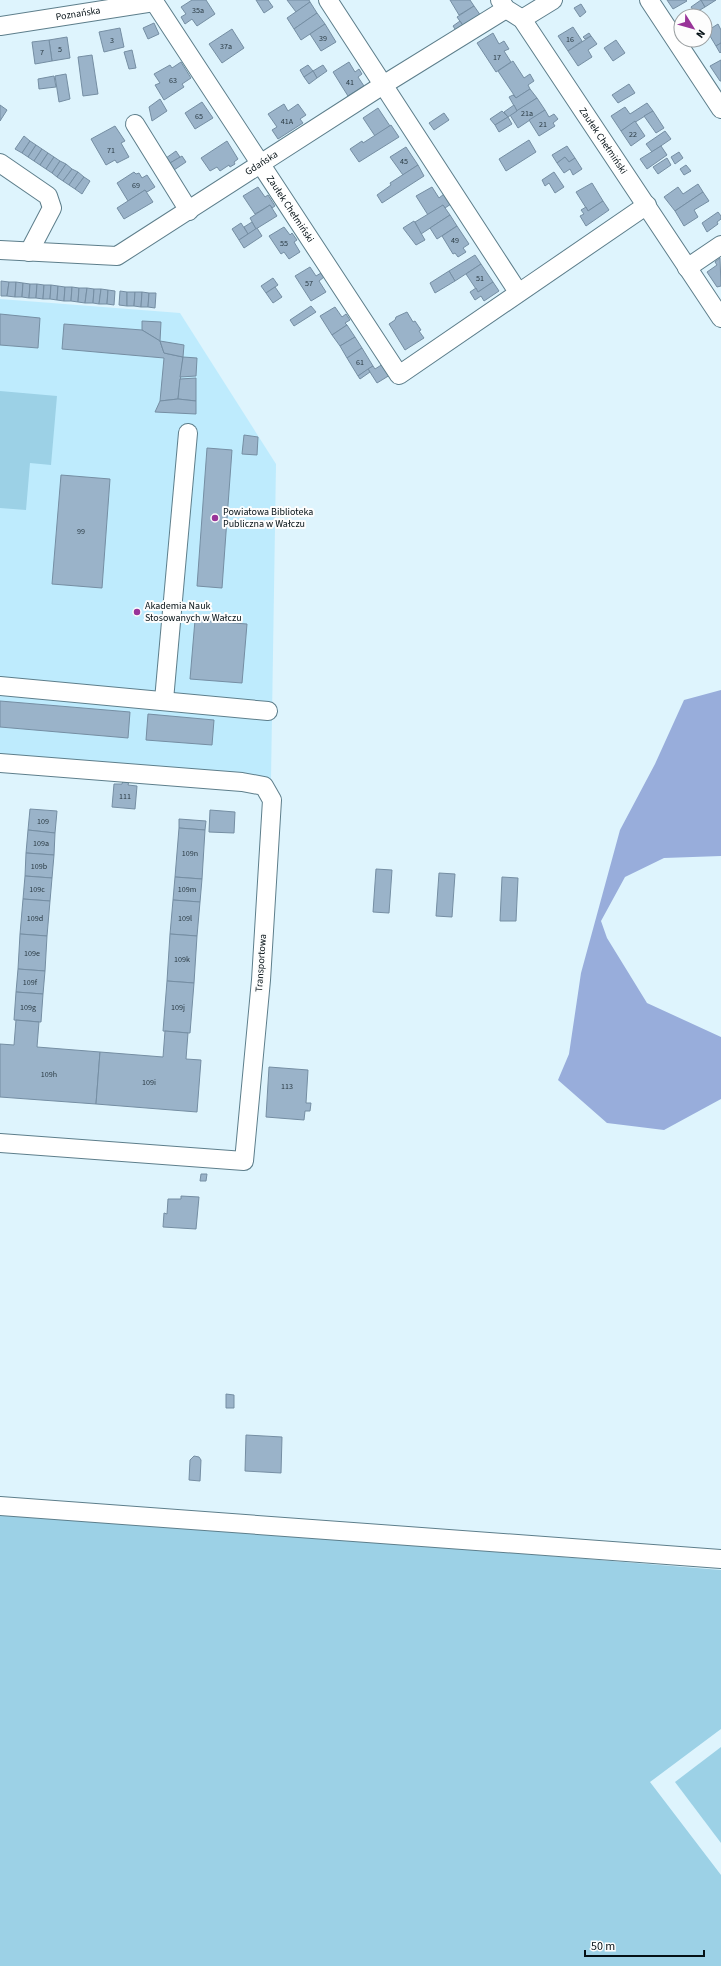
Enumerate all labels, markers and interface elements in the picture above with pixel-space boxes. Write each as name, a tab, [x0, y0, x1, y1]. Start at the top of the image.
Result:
street label: Poznańska	[55, 3, 101, 24]
house number: 35a	[192, 5, 204, 16]
north arrow	[673, 8, 713, 48]
text: N	[692, 26, 709, 41]
house number: 39	[319, 33, 327, 44]
house number: 16	[566, 34, 574, 45]
house number: 3	[110, 35, 114, 46]
house number: 37a	[220, 41, 232, 52]
house number: 5	[58, 44, 62, 55]
house number: 7	[40, 47, 44, 58]
house number: 17	[493, 52, 501, 63]
house number: 63	[169, 75, 177, 86]
house number: 41	[346, 77, 354, 88]
street label: Zaułek Chełmiński	[576, 105, 630, 177]
house number: 21a	[521, 108, 533, 119]
house number: 65	[195, 111, 203, 122]
house number: 41A	[281, 116, 294, 127]
house number: 21	[539, 119, 547, 130]
house number: 22	[629, 129, 637, 140]
house number: 71	[107, 145, 115, 156]
street label: Gdańska	[242, 147, 281, 179]
house number: 45	[400, 156, 408, 167]
street label: Zaułek Chełmiński	[263, 173, 317, 245]
house number: 69	[132, 180, 140, 191]
house number: 49	[451, 235, 459, 246]
house number: 55	[280, 238, 288, 249]
house number: 51	[476, 273, 484, 284]
house number: 57	[305, 278, 313, 289]
house number: 61	[356, 357, 364, 368]
place label: Powiatowa Biblioteka Publiczna w Wałczu	[223, 505, 313, 531]
marker: Powiatowa Biblioteka Publiczna w Wałczu	[210, 513, 220, 523]
house number: 99	[77, 526, 85, 537]
place label: Akademia Nauk Stosowanych w Wałczu	[145, 599, 242, 625]
marker: Akademia Nauk Stosowanych w Wałczu	[132, 607, 142, 617]
house number: 111	[119, 791, 131, 802]
house number: 109	[37, 816, 49, 827]
house number: 109a	[33, 838, 49, 849]
house number: 109n	[182, 848, 198, 859]
house number: 109b	[31, 861, 48, 872]
house number: 109c	[29, 884, 45, 895]
house number: 109m	[178, 884, 197, 895]
house number: 109d	[27, 913, 43, 924]
house number: 109l	[178, 913, 192, 924]
street label: Transportowa	[252, 934, 270, 992]
house number: 109e	[24, 948, 40, 959]
house number: 109k	[174, 954, 190, 965]
house number: 109f	[23, 977, 38, 988]
house number: 109g	[20, 1002, 36, 1013]
house number: 109j	[171, 1002, 185, 1013]
house number: 109h	[41, 1069, 57, 1080]
house number: 109i	[142, 1077, 156, 1088]
house number: 113	[281, 1081, 293, 1092]
scale bar	[585, 1932, 704, 1958]
text: 50 m	[591, 1938, 615, 1955]

